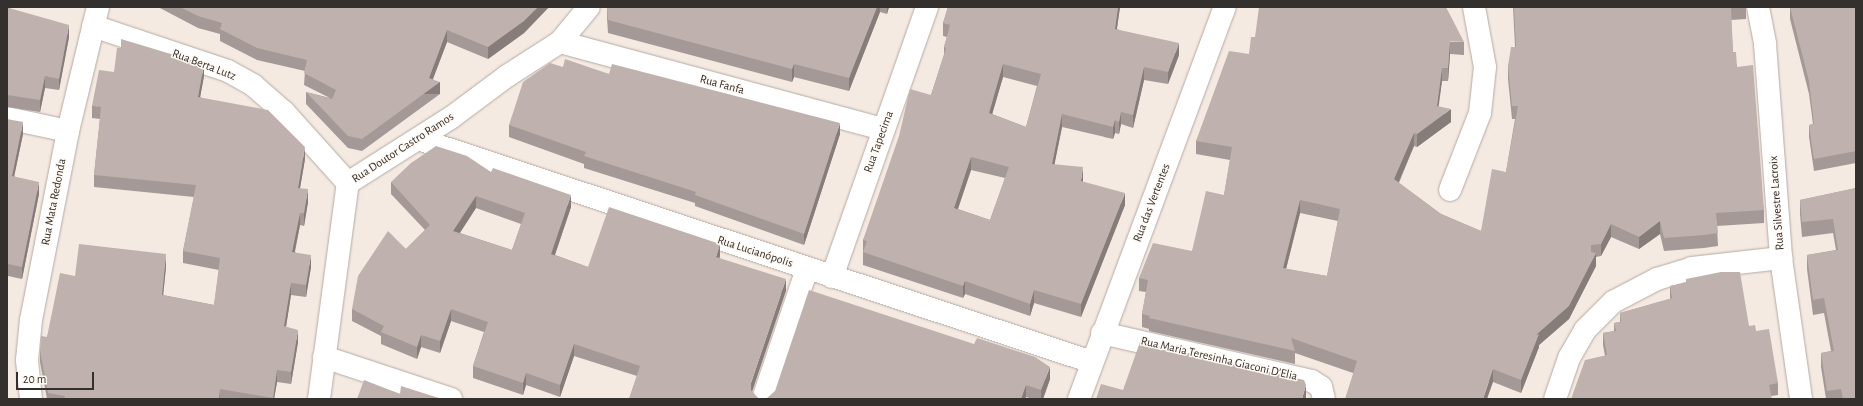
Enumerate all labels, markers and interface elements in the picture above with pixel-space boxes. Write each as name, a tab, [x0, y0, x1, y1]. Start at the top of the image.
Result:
street label: Rua Berta Lutz	[170, 46, 238, 84]
street label: Rua Fanfa	[698, 72, 746, 98]
street label: Rua Tapecima	[861, 109, 897, 175]
street label: Rua Doutor Castro Ramos	[349, 110, 457, 186]
street label: Rua Silvestre Lacroix	[1767, 155, 1787, 251]
street label: Rua Mata Redonda	[39, 157, 69, 247]
street label: Rua das Vertentes	[1130, 162, 1174, 244]
street label: Rua Lucianópolis	[715, 233, 795, 271]
street label: Rua Maria Teresinha Giaconi D'Elia	[1139, 334, 1299, 384]
scale bar	[18, 364, 96, 390]
text: 20 m	[23, 373, 46, 385]

